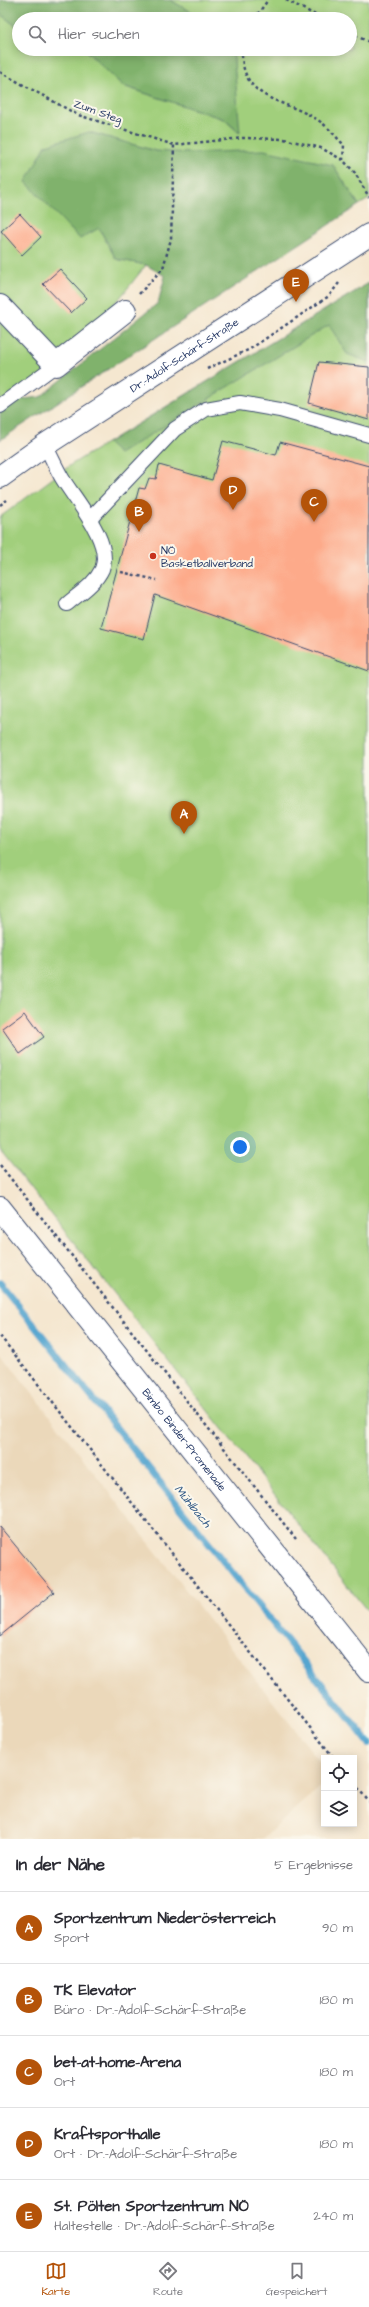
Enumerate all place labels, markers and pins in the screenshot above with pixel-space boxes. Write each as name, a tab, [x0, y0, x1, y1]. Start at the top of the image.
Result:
pin: E	[283, 269, 309, 302]
pin: D	[220, 477, 246, 510]
pin: C	[301, 489, 327, 522]
pin: B	[126, 499, 152, 532]
place label: NÖ Basketballverband	[161, 543, 253, 571]
marker: NÖ Basketballverband	[148, 551, 158, 561]
pin: A	[171, 801, 197, 834]

